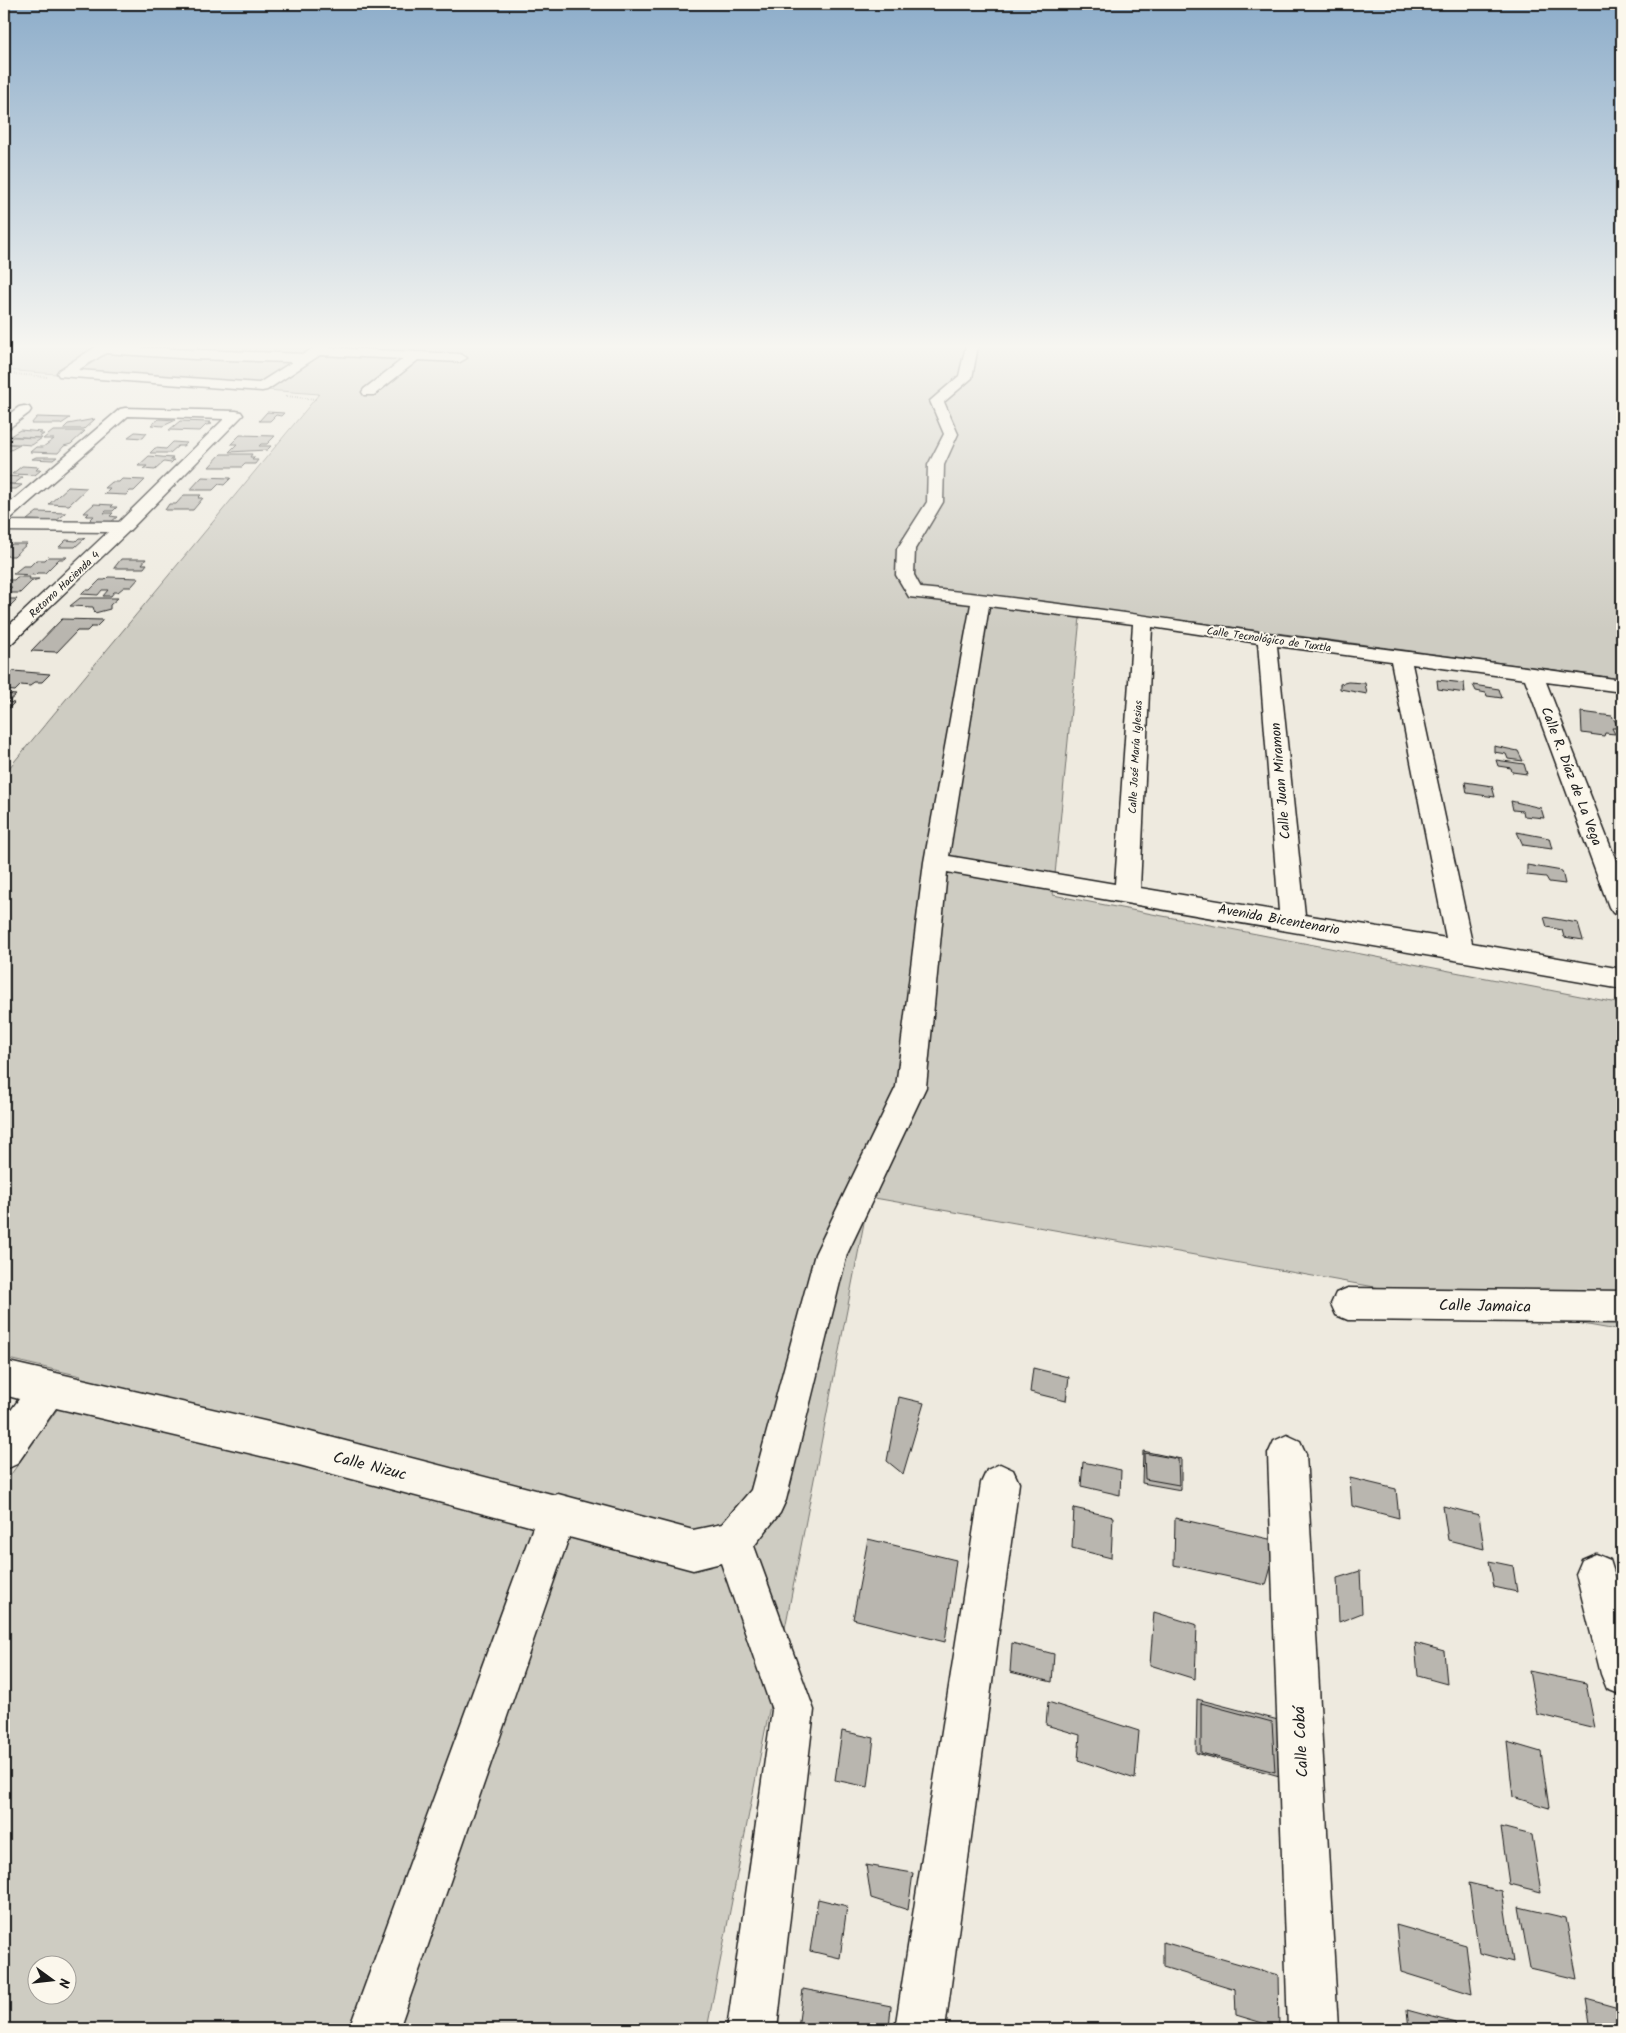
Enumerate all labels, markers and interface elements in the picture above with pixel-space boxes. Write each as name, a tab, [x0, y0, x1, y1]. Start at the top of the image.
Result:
street label: Retorno Hacienda 4	[25, 547, 104, 623]
street label: Calle Tecnológico de Tuxtla	[1205, 622, 1332, 658]
street label: Calle José María Iglesias	[1124, 700, 1148, 814]
street label: Calle R. Díaz de La Vega	[1534, 704, 1608, 849]
street label: Calle Juan Miramon	[1265, 722, 1297, 840]
street label: Avenida Bicentenario	[1216, 898, 1341, 941]
street label: Calle Jamaica	[1439, 1293, 1531, 1320]
street label: Calle Nizuc	[330, 1445, 409, 1488]
street label: Calle Cobá	[1287, 1704, 1316, 1778]
north arrow	[28, 1956, 78, 2006]
text: N	[52, 1976, 75, 1990]

